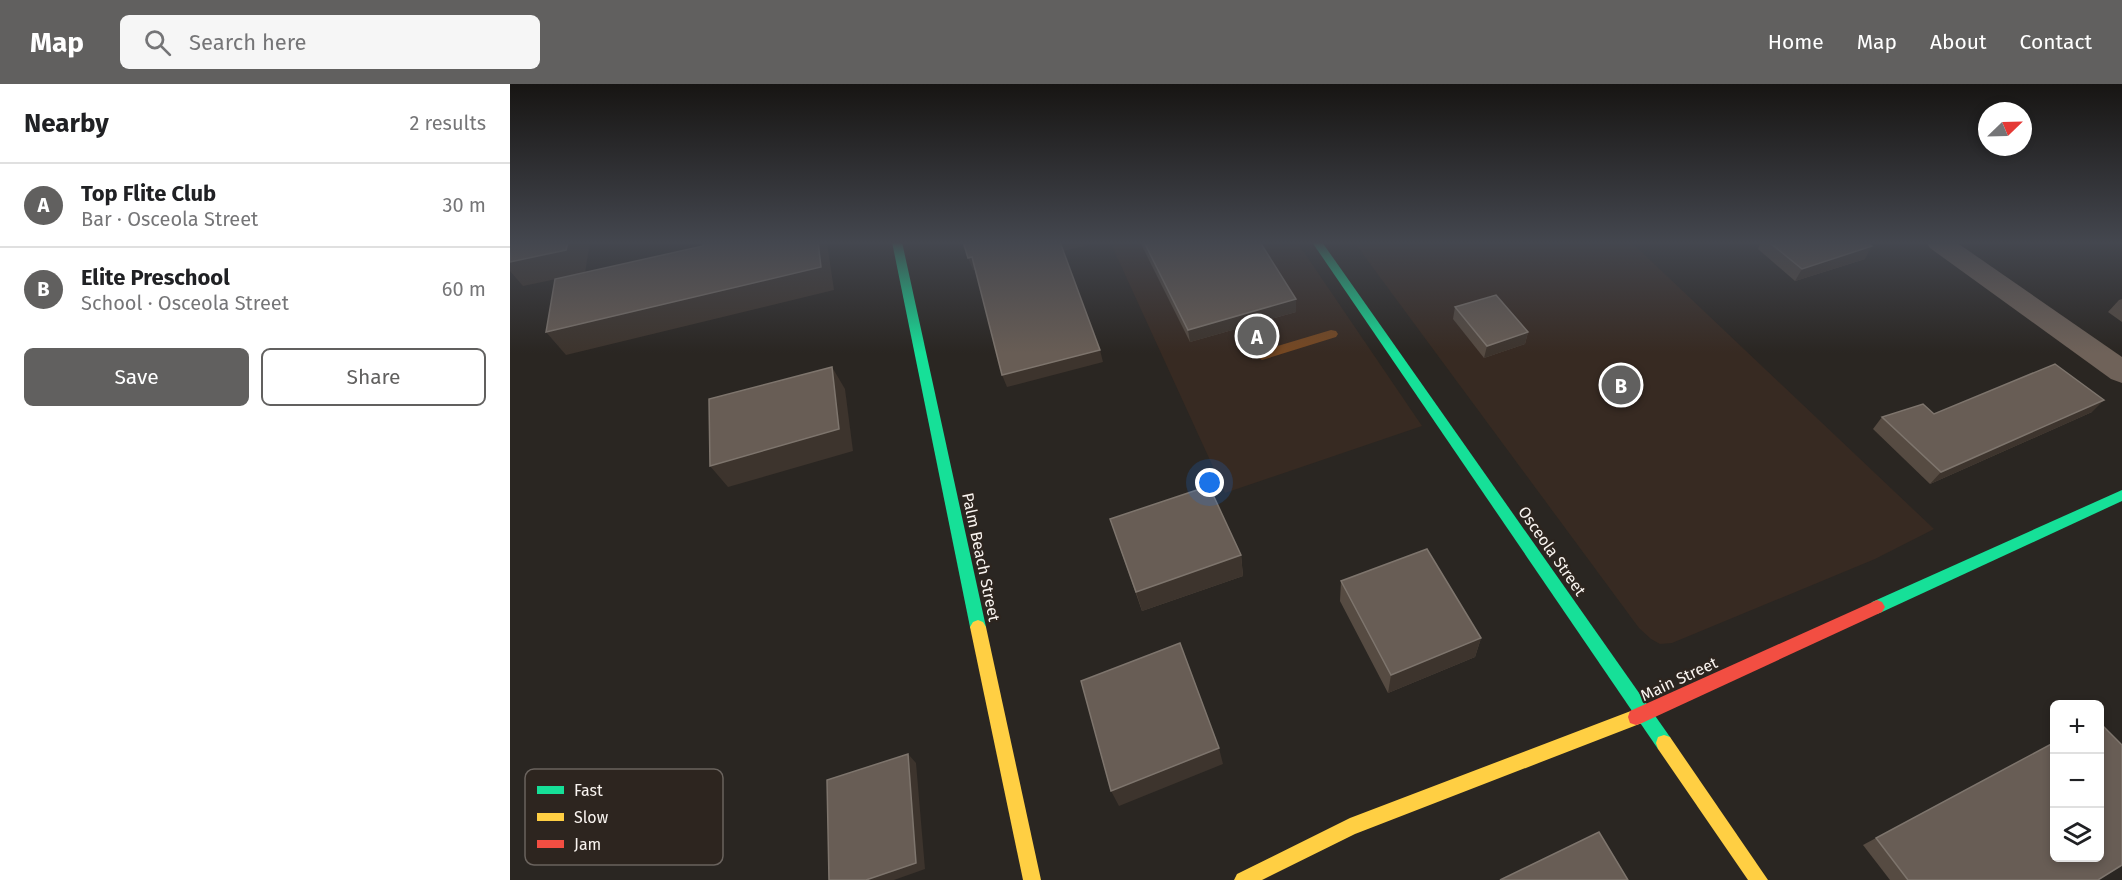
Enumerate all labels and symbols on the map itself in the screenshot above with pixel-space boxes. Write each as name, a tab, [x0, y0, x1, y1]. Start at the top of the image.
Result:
north arrow	[1978, 102, 2032, 156]
pin: A	[1238, 314, 1276, 358]
pin: B	[1602, 362, 1640, 408]
your location	[1195, 468, 1224, 497]
street label: Palm Beach Street	[958, 491, 1004, 623]
street label: Osceola Street	[1514, 503, 1590, 600]
street label: Main Street	[1638, 653, 1721, 705]
legend	[525, 769, 723, 865]
text: Fast	[574, 781, 603, 800]
text: Slow	[574, 808, 609, 827]
text: Jam	[574, 835, 601, 854]

